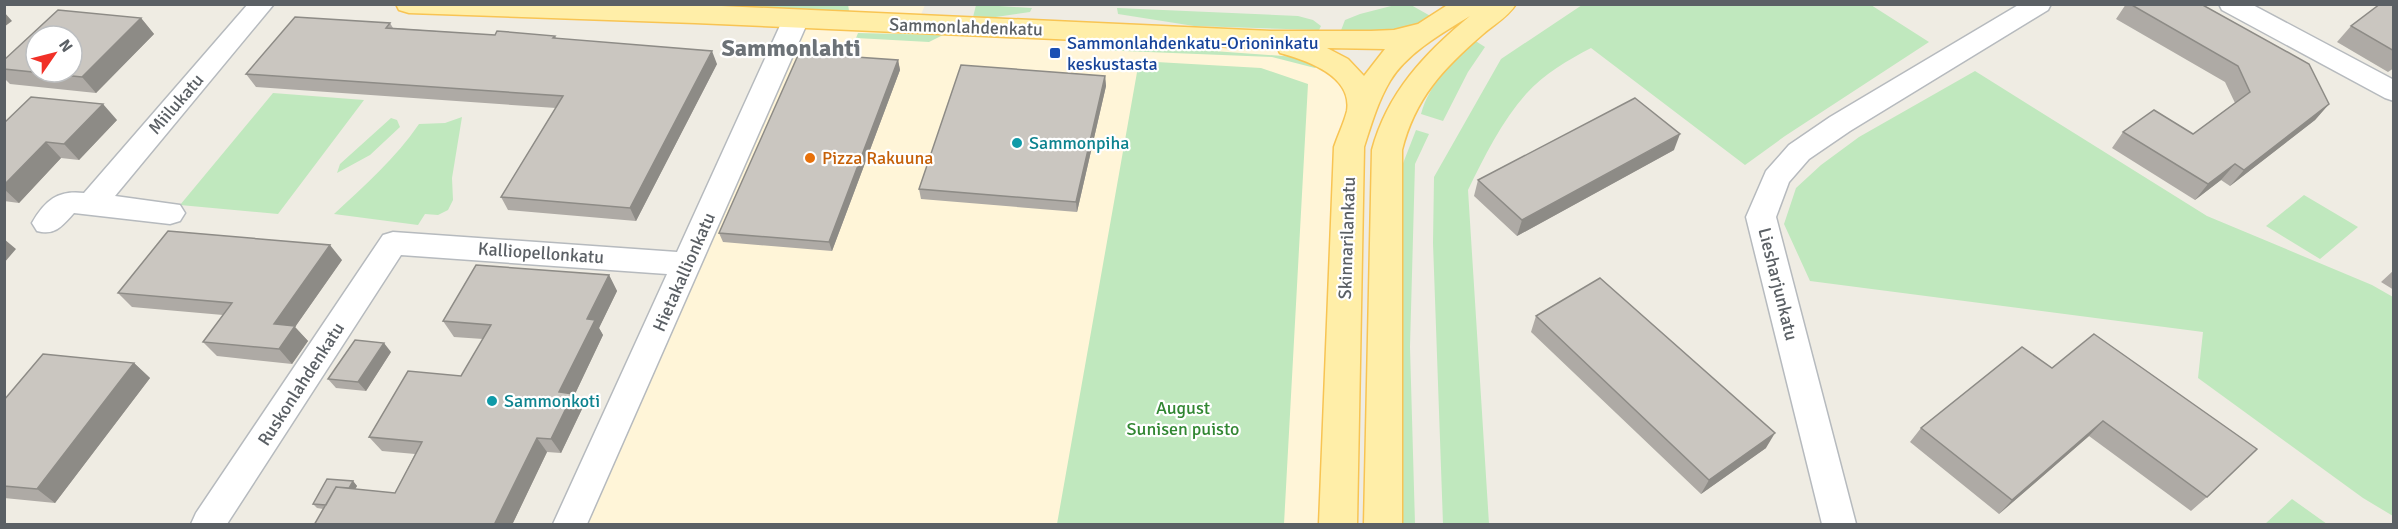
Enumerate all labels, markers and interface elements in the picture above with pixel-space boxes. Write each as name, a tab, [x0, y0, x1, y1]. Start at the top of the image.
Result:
street label: Sammonlahdenkatu	[889, 13, 1043, 41]
north arrow	[24, 24, 84, 84]
place label: Sammonlahdenkatu-Orioninkatu keskustasta	[1067, 32, 1319, 75]
district label: Sammonlahti	[721, 33, 861, 63]
text: N	[54, 36, 77, 56]
marker: Sammonlahdenkatu-Orioninkatu keskustasta	[1048, 46, 1062, 60]
street label: Miilukatu	[144, 69, 208, 139]
place label: Sammonpiha	[1029, 132, 1129, 154]
marker: Sammonpiha	[1010, 136, 1024, 150]
place label: Pizza Rakuuna	[822, 147, 933, 169]
marker: Pizza Rakuuna	[803, 151, 817, 165]
street label: Skinnarilankatu	[1334, 176, 1360, 300]
street label: Hietakallionkatu	[648, 209, 720, 335]
street label: Liesharjunkatu	[1753, 225, 1803, 343]
street label: Kalliopellonkatu	[477, 238, 605, 268]
street label: Ruskonlahdenkatu	[253, 318, 349, 450]
place label: Sammonkoti	[504, 390, 600, 412]
marker: Sammonkoti	[485, 394, 499, 408]
park label: August Sunisen puisto	[1127, 397, 1239, 440]

